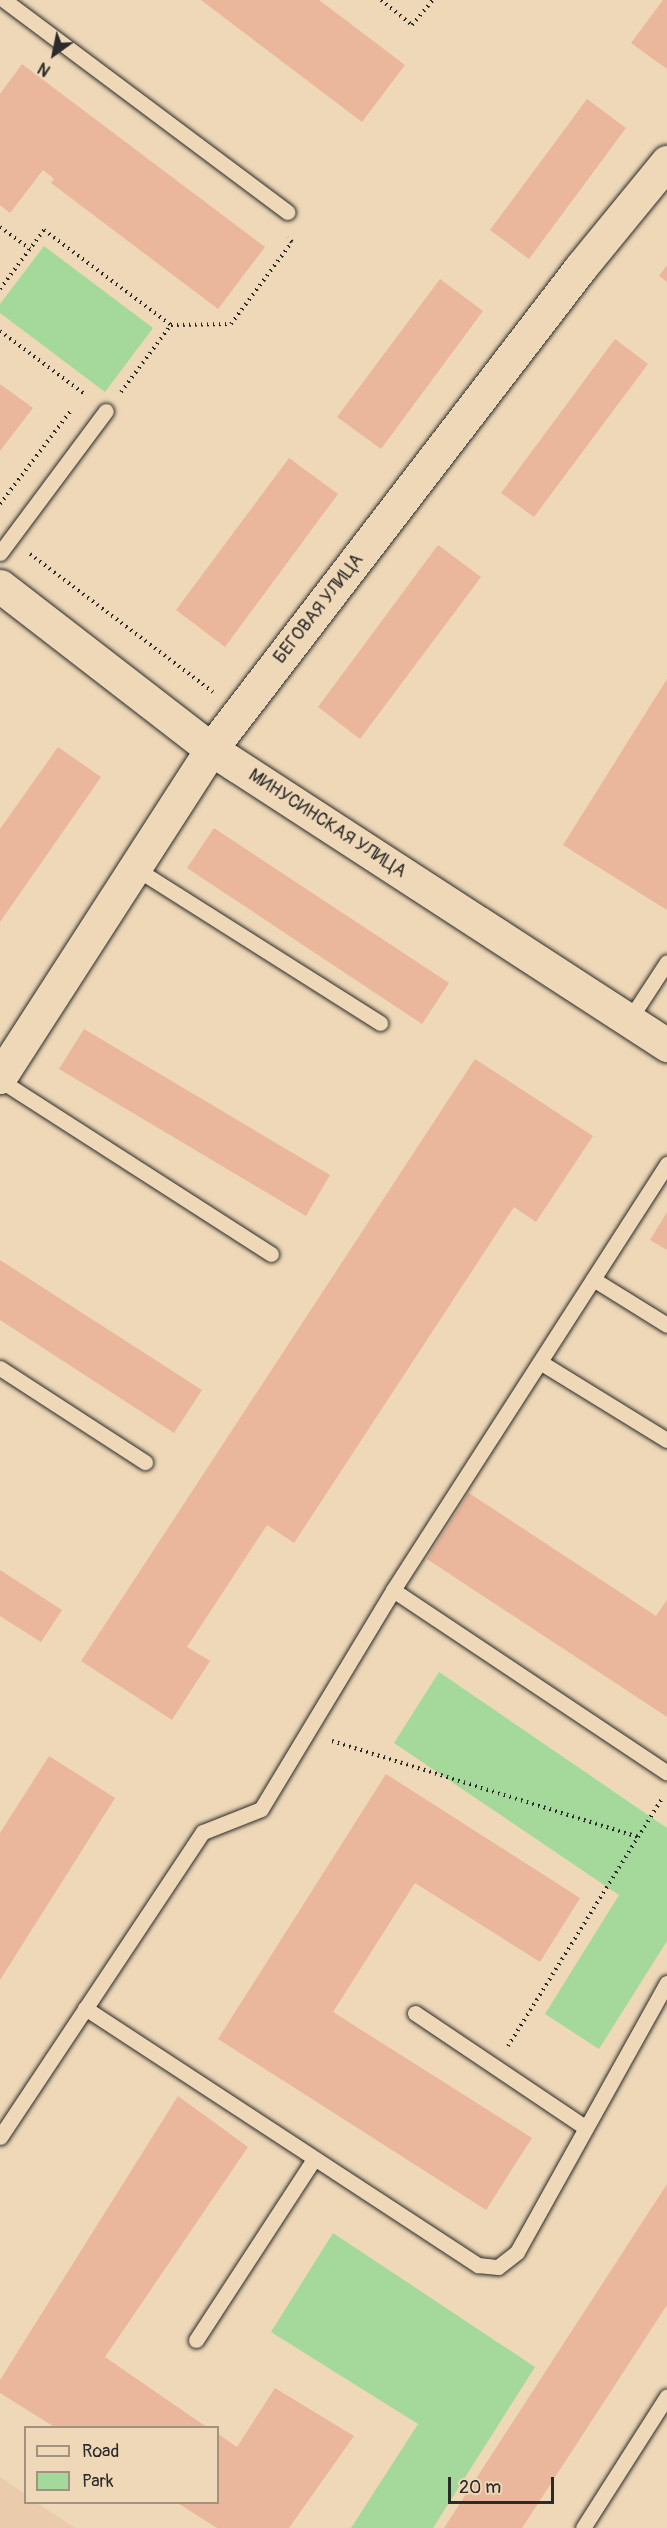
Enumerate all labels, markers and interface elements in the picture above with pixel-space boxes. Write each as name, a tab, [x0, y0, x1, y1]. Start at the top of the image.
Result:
north arrow	[24, 24, 84, 84]
text: N	[34, 58, 54, 80]
street label: БЕГОВАЯ УЛИЦА	[269, 550, 369, 668]
street label: МИНУСИНСКАЯ УЛИЦА	[244, 765, 410, 883]
legend	[24, 2426, 219, 2504]
text: Road	[82, 2440, 119, 2463]
scale bar	[451, 2465, 558, 2503]
text: Park	[82, 2470, 114, 2493]
text: 20 m	[459, 2476, 501, 2499]

